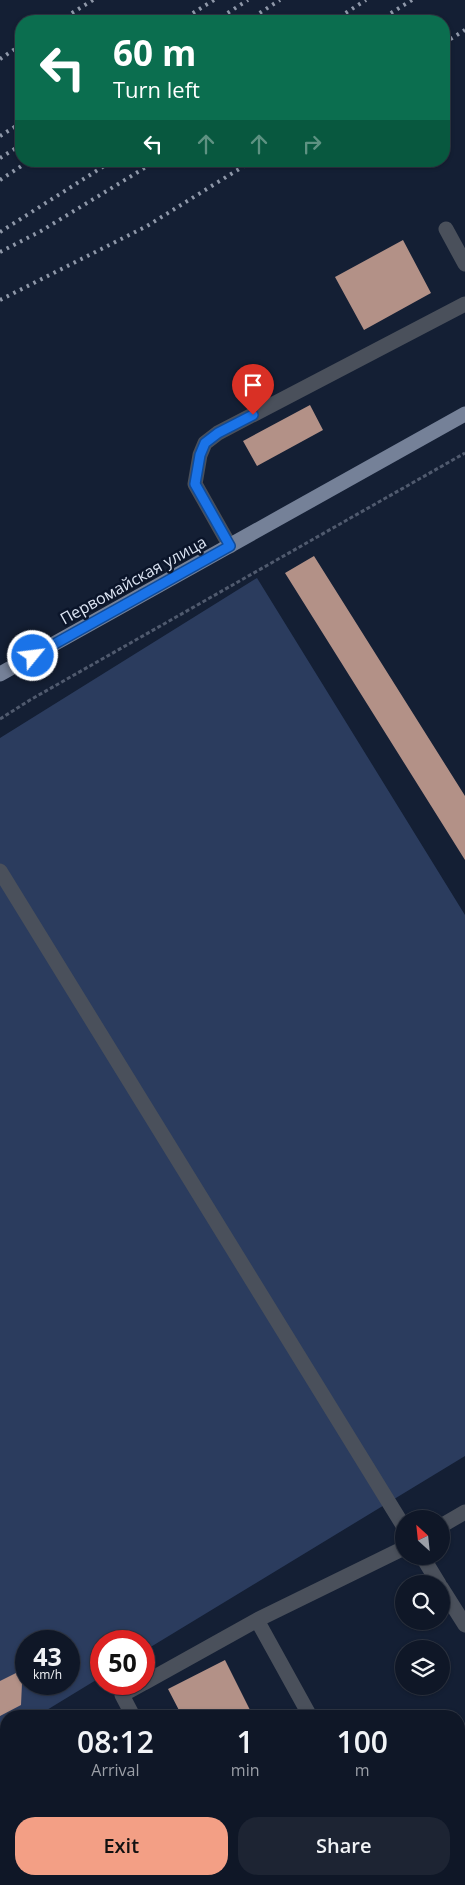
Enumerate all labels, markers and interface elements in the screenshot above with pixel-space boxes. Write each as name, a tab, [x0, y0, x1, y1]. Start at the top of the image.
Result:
text: 60 m	[113, 29, 196, 76]
icon: left	[30, 35, 95, 100]
text: Turn left	[113, 74, 200, 104]
icon: left	[139, 130, 167, 158]
icon: ahead	[192, 130, 220, 158]
icon: ahead	[245, 130, 273, 158]
icon: right	[298, 130, 326, 158]
pin	[232, 364, 274, 415]
icon: arrive	[239, 371, 267, 399]
street label: Первомайская улица	[56, 531, 210, 629]
position arrow	[6, 629, 58, 681]
north arrow	[395, 1510, 450, 1565]
map controls	[395, 1510, 450, 1695]
button: search	[395, 1575, 450, 1630]
speed limit sign: 50	[90, 1630, 155, 1695]
text: 43	[33, 1639, 62, 1673]
button: layers	[395, 1640, 450, 1695]
text: km/h	[33, 1666, 62, 1683]
text: 08:12	[77, 1721, 154, 1762]
text: 1	[237, 1721, 254, 1762]
text: 100	[337, 1721, 388, 1762]
text: Arrival	[91, 1759, 140, 1781]
text: min	[231, 1759, 260, 1781]
text: m	[355, 1759, 370, 1781]
button: Exit	[15, 1817, 228, 1875]
button: Share	[238, 1817, 450, 1875]

